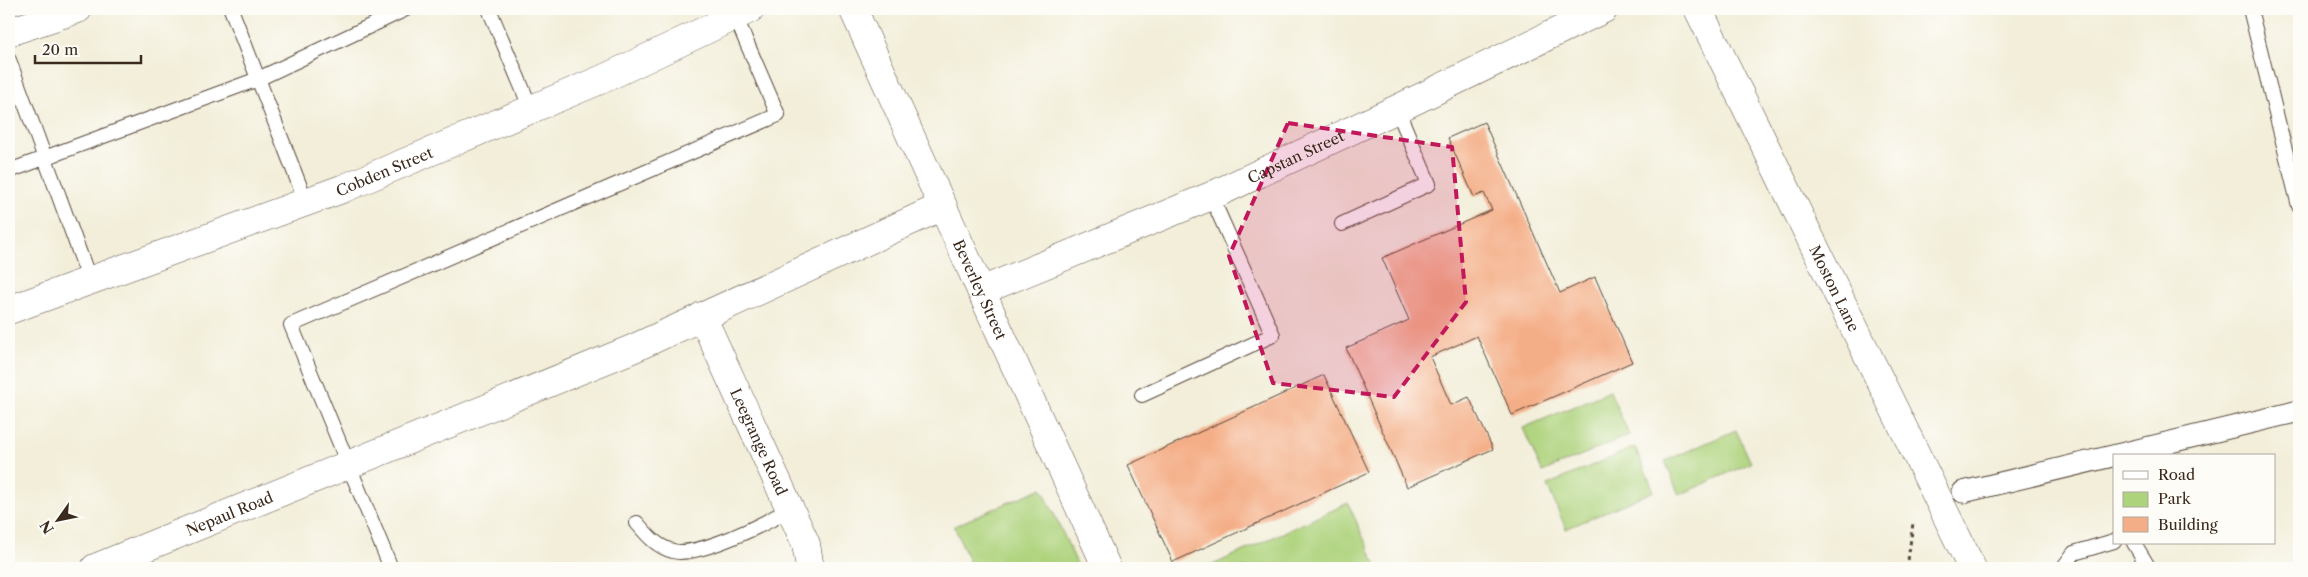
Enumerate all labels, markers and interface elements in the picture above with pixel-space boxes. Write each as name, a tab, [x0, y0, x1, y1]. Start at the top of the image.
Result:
scale bar	[35, 32, 141, 64]
text: 20 m	[42, 40, 78, 59]
street label: Capstan Street	[1244, 126, 1347, 187]
street label: Cobden Street	[333, 142, 436, 200]
street label: Beverley Street	[949, 236, 1012, 343]
street label: Moston Lane	[1806, 242, 1864, 335]
street label: Leegrange Road	[727, 385, 792, 498]
legend	[2113, 454, 2276, 544]
text: Road	[2158, 465, 2195, 484]
street label: Nepaul Road	[183, 487, 276, 539]
text: Park	[2158, 489, 2192, 508]
north arrow	[32, 494, 82, 544]
text: Building	[2158, 515, 2218, 534]
text: N	[36, 517, 58, 537]

